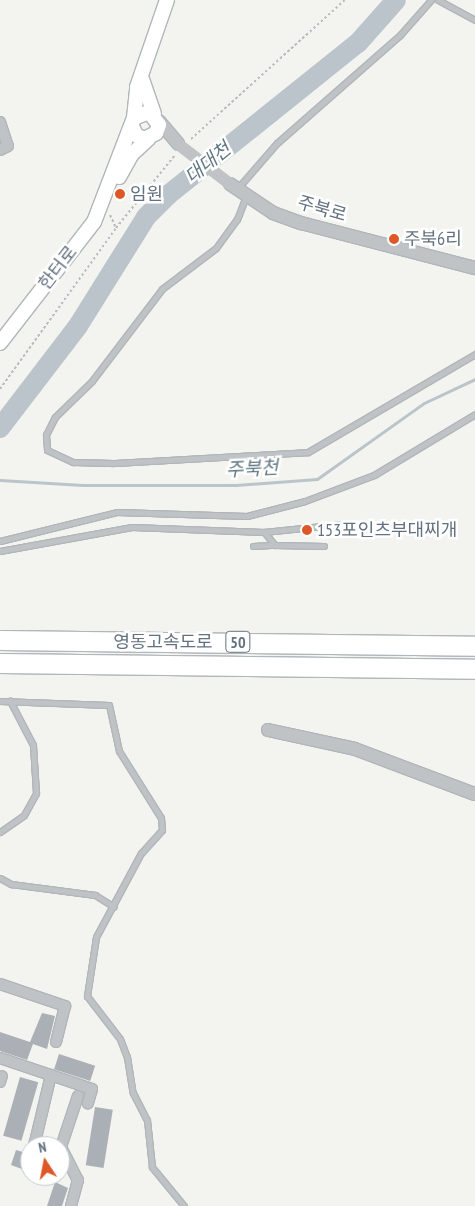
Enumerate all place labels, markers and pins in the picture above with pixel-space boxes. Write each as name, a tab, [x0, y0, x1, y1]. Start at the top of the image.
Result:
place label: 임원	[130, 183, 163, 205]
marker: 임원	[114, 188, 126, 200]
place label: 주북6리	[404, 228, 462, 250]
marker: 주북6리	[388, 233, 400, 245]
place label: 153포인츠부대찌개	[317, 519, 457, 541]
marker: 153포인츠부대찌개	[301, 524, 313, 536]

